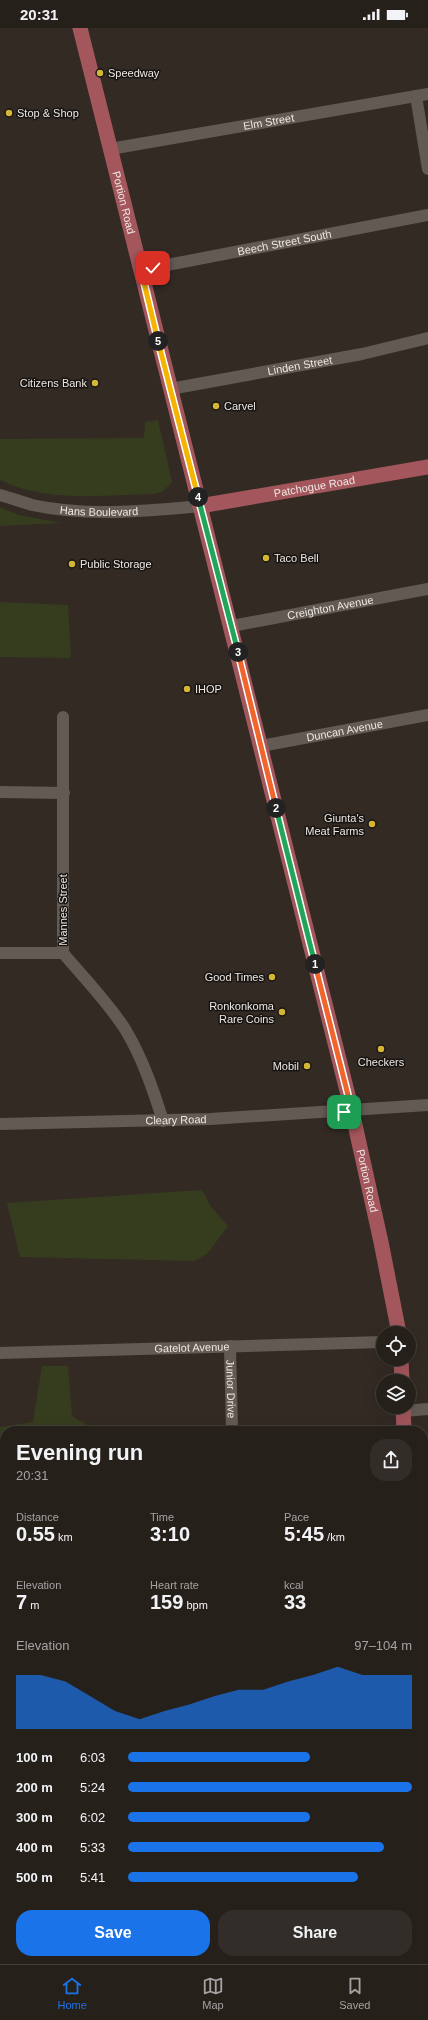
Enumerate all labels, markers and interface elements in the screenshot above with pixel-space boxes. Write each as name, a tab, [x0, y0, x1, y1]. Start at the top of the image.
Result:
text: 20:31	[20, 6, 58, 23]
place label: Speedway	[108, 67, 160, 79]
marker: Speedway	[95, 68, 105, 78]
place label: Stop & Shop	[17, 107, 79, 119]
marker: Stop & Shop	[4, 108, 14, 118]
street label: Elm Street	[242, 111, 295, 132]
street label: Portion Road	[110, 170, 137, 235]
street label: Beech Street South	[236, 228, 332, 257]
pin	[136, 251, 170, 285]
icon: check	[142, 257, 164, 279]
pin: 5	[148, 331, 168, 351]
text: 5	[155, 335, 161, 347]
street label: Linden Street	[267, 354, 333, 377]
place label: Citizens Bank	[20, 377, 87, 389]
marker: Citizens Bank	[90, 378, 100, 388]
place label: Carvel	[224, 400, 256, 412]
marker: Carvel	[211, 401, 221, 411]
street label: Patchogue Road	[273, 474, 356, 499]
pin: 4	[188, 487, 208, 507]
text: 4	[195, 491, 201, 503]
street label: Hans Boulevard	[59, 504, 139, 518]
place label: Taco Bell	[274, 552, 319, 564]
marker: Taco Bell	[261, 553, 271, 563]
place label: Public Storage	[80, 558, 152, 570]
marker: Public Storage	[67, 559, 77, 569]
street label: Creighton Avenue	[286, 593, 374, 621]
pin: 3	[228, 642, 248, 662]
text: 3	[235, 646, 241, 658]
place label: IHOP	[195, 683, 222, 695]
marker: IHOP	[182, 684, 192, 694]
street label: Duncan Avenue	[305, 718, 384, 743]
pin: 2	[266, 798, 286, 818]
text: 2	[273, 802, 279, 814]
place label: Giunta's Meat Farms	[305, 812, 364, 837]
marker: Giunta's Meat Farms	[367, 819, 377, 829]
street label: Mannes Street	[57, 874, 69, 946]
pin: 1	[305, 954, 325, 974]
text: 1	[312, 958, 318, 970]
place label: Good Times	[205, 971, 264, 983]
marker: Good Times	[267, 972, 277, 982]
place label: Ronkonkoma Rare Coins	[209, 1000, 275, 1025]
marker: Ronkonkoma Rare Coins	[277, 1007, 287, 1017]
marker: Checkers	[376, 1044, 386, 1054]
place label: Checkers	[358, 1056, 405, 1068]
place label: Mobil	[273, 1060, 299, 1072]
marker: Mobil	[302, 1061, 312, 1071]
pin	[327, 1095, 361, 1129]
icon: arrive	[333, 1101, 355, 1123]
street label: Cleary Road	[145, 1113, 207, 1127]
street label: Portion Road	[355, 1148, 380, 1213]
map controls	[376, 1326, 416, 1414]
button: locate	[376, 1326, 416, 1366]
street label: Gatelot Avenue	[154, 1340, 230, 1355]
street label: Junior Drive	[224, 1359, 238, 1419]
button: layers	[376, 1374, 416, 1414]
button: share	[370, 1439, 412, 1481]
text: Evening run	[16, 1440, 143, 1465]
text: 20:31	[16, 1468, 49, 1483]
text: Distance	[16, 1511, 59, 1523]
text: Time	[150, 1511, 174, 1523]
text: Pace	[284, 1511, 309, 1523]
text: 0.55	[16, 1523, 55, 1545]
text: 3:10	[150, 1523, 190, 1545]
text: 5:45	[284, 1523, 324, 1545]
text: km	[55, 1531, 73, 1543]
text: /km	[324, 1531, 345, 1543]
text: Elevation	[16, 1579, 61, 1591]
text: Heart rate	[150, 1579, 199, 1591]
text: kcal	[284, 1579, 304, 1591]
text: 7	[16, 1591, 27, 1613]
text: 159	[150, 1591, 183, 1613]
text: 33	[284, 1591, 306, 1613]
text: m	[27, 1599, 39, 1611]
text: bpm	[183, 1599, 208, 1611]
text: Elevation	[16, 1638, 69, 1653]
text: 97–104 m	[354, 1638, 412, 1653]
text: 100 m	[16, 1750, 53, 1765]
text: 6:03	[80, 1750, 105, 1765]
text: 200 m	[16, 1780, 53, 1795]
text: 5:24	[80, 1780, 105, 1795]
text: 300 m	[16, 1810, 53, 1825]
text: 6:02	[80, 1810, 105, 1825]
text: 400 m	[16, 1840, 53, 1855]
text: 5:33	[80, 1840, 105, 1855]
text: 500 m	[16, 1870, 53, 1885]
text: 5:41	[80, 1870, 105, 1885]
button: Save	[16, 1910, 210, 1956]
button: Share	[218, 1910, 412, 1956]
tab: Home	[58, 1975, 87, 2011]
tab: Map	[202, 1975, 224, 2011]
tab: Saved	[339, 1975, 370, 2011]

